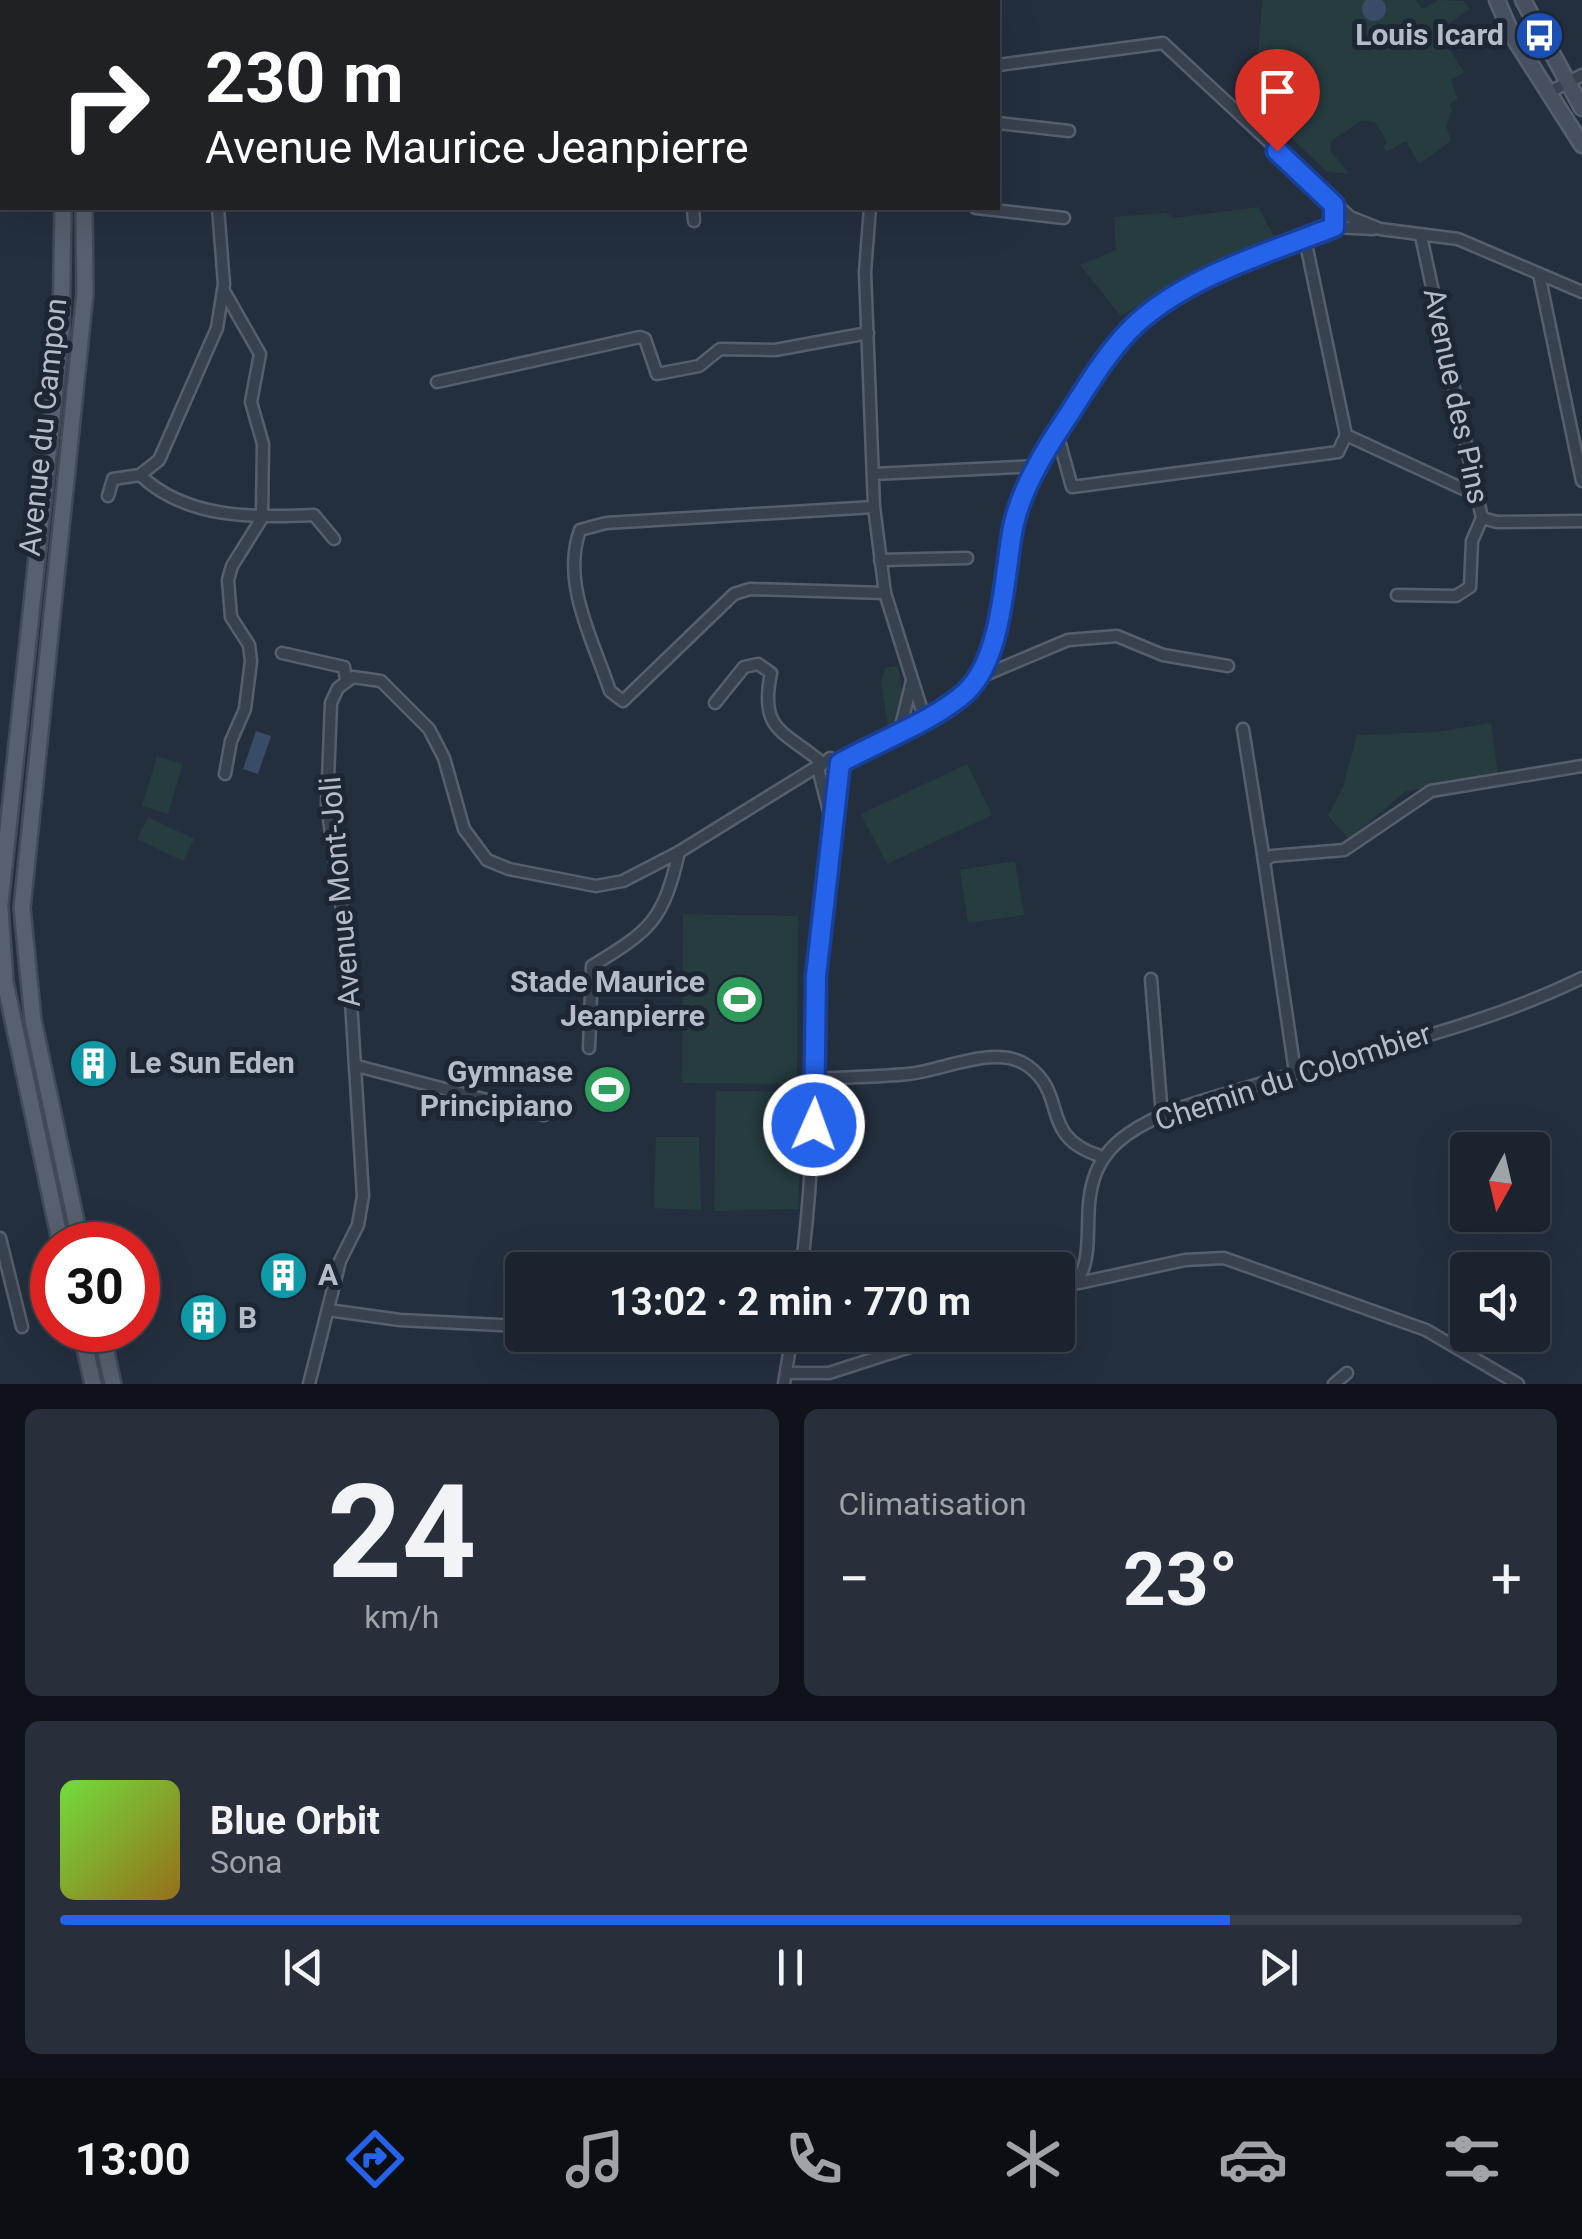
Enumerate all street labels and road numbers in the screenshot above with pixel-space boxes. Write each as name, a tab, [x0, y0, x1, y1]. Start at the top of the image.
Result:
street label: Avenue des Pins	[1417, 285, 1496, 507]
street label: Avenue du Campon	[12, 296, 73, 558]
street label: Avenue Mont-Joli	[312, 775, 367, 1009]
street label: Chemin du Colombier	[1150, 1015, 1435, 1138]

